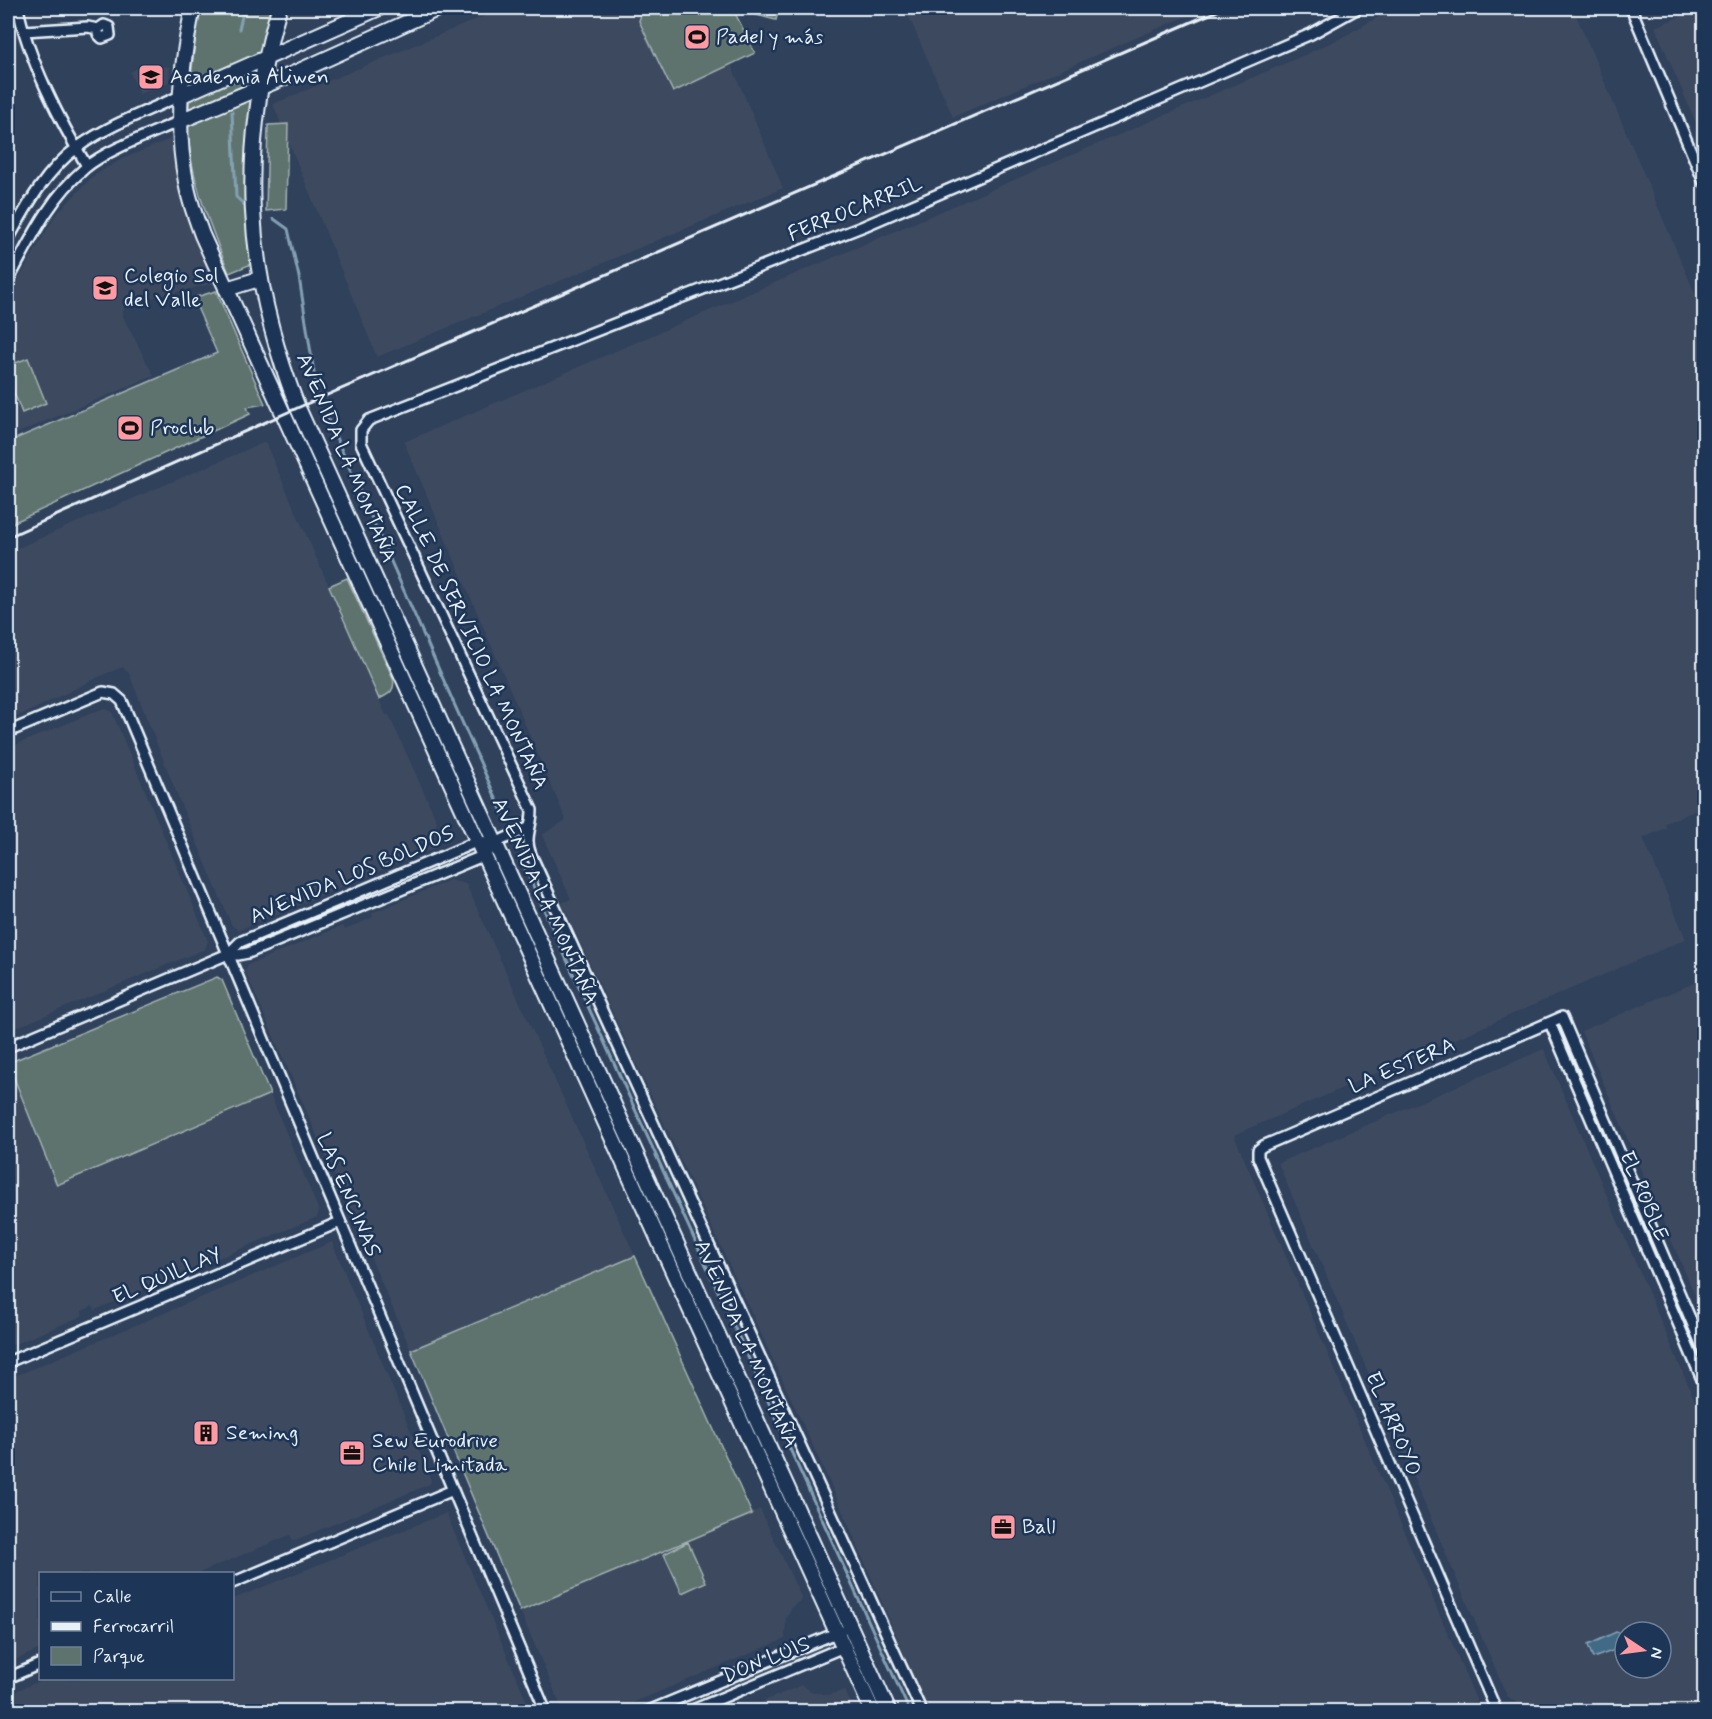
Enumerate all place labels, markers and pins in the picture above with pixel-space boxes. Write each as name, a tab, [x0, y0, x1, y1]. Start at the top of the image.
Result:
sports icon: Padel y más	[682, 22, 712, 52]
place label: Padel y más	[716, 23, 823, 51]
school or university icon: Academia Aliwen	[136, 62, 166, 92]
place label: Academia Aliwen	[170, 63, 329, 91]
place label: Colegio Sol del Valle	[124, 262, 219, 314]
school or university icon: Colegio Sol del Valle	[90, 273, 120, 303]
sports icon: Proclub	[115, 413, 145, 443]
place label: Proclub	[150, 414, 214, 442]
building icon: Seming	[191, 1418, 221, 1448]
place label: Seming	[226, 1419, 298, 1447]
place label: Sew Eurodrive Chile Limitada	[372, 1427, 508, 1479]
office icon: Sew Eurodrive Chile Limitada	[337, 1438, 367, 1468]
office icon: Ball	[988, 1512, 1018, 1542]
place label: Ball	[1022, 1513, 1055, 1541]

